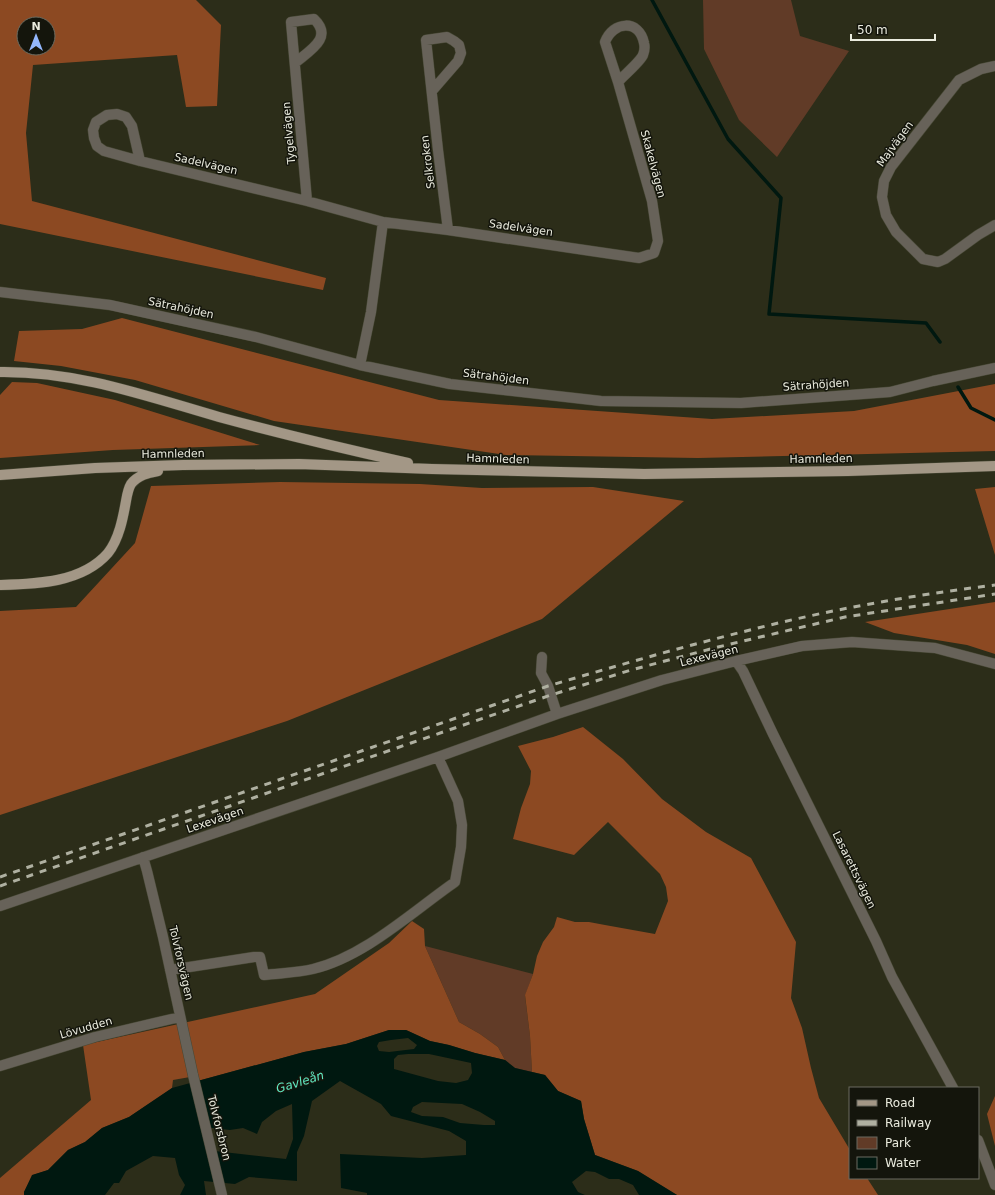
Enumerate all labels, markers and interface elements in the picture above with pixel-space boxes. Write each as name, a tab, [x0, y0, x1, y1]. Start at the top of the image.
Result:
north arrow	[16, 16, 56, 56]
scale bar	[851, 16, 935, 42]
text: N	[31, 20, 41, 33]
text: 50 m	[857, 23, 888, 37]
street label: Tygelvägen	[280, 101, 298, 166]
street label: Majvägen	[874, 119, 916, 169]
street label: Skakelvägen	[638, 129, 668, 199]
street label: Selkroken	[418, 134, 438, 190]
street label: Sadelvägen	[173, 150, 239, 178]
street label: Sadelvägen	[488, 217, 554, 239]
street label: Sätrahöjden	[147, 295, 215, 321]
street label: Sätrahöjden	[462, 366, 530, 388]
street label: Sätrahöjden	[782, 376, 850, 394]
street label: Hamnleden	[141, 447, 205, 461]
street label: Hamnleden	[466, 451, 530, 467]
street label: Hamnleden	[789, 452, 853, 466]
street label: Lexevägen	[679, 642, 739, 669]
street label: Lexevägen	[185, 804, 245, 836]
street label: Lasarettsvägen	[830, 829, 878, 911]
street label: Tolvforsvägen	[166, 924, 196, 1001]
street label: Lövudden	[58, 1014, 114, 1042]
water label: Gavleån	[274, 1068, 326, 1096]
legend	[849, 1087, 979, 1179]
street label: Tolvforsbron	[204, 1093, 233, 1162]
text: Road	[885, 1096, 915, 1110]
text: Railway	[885, 1116, 931, 1130]
text: Park	[885, 1136, 911, 1150]
text: Water	[885, 1156, 921, 1170]

